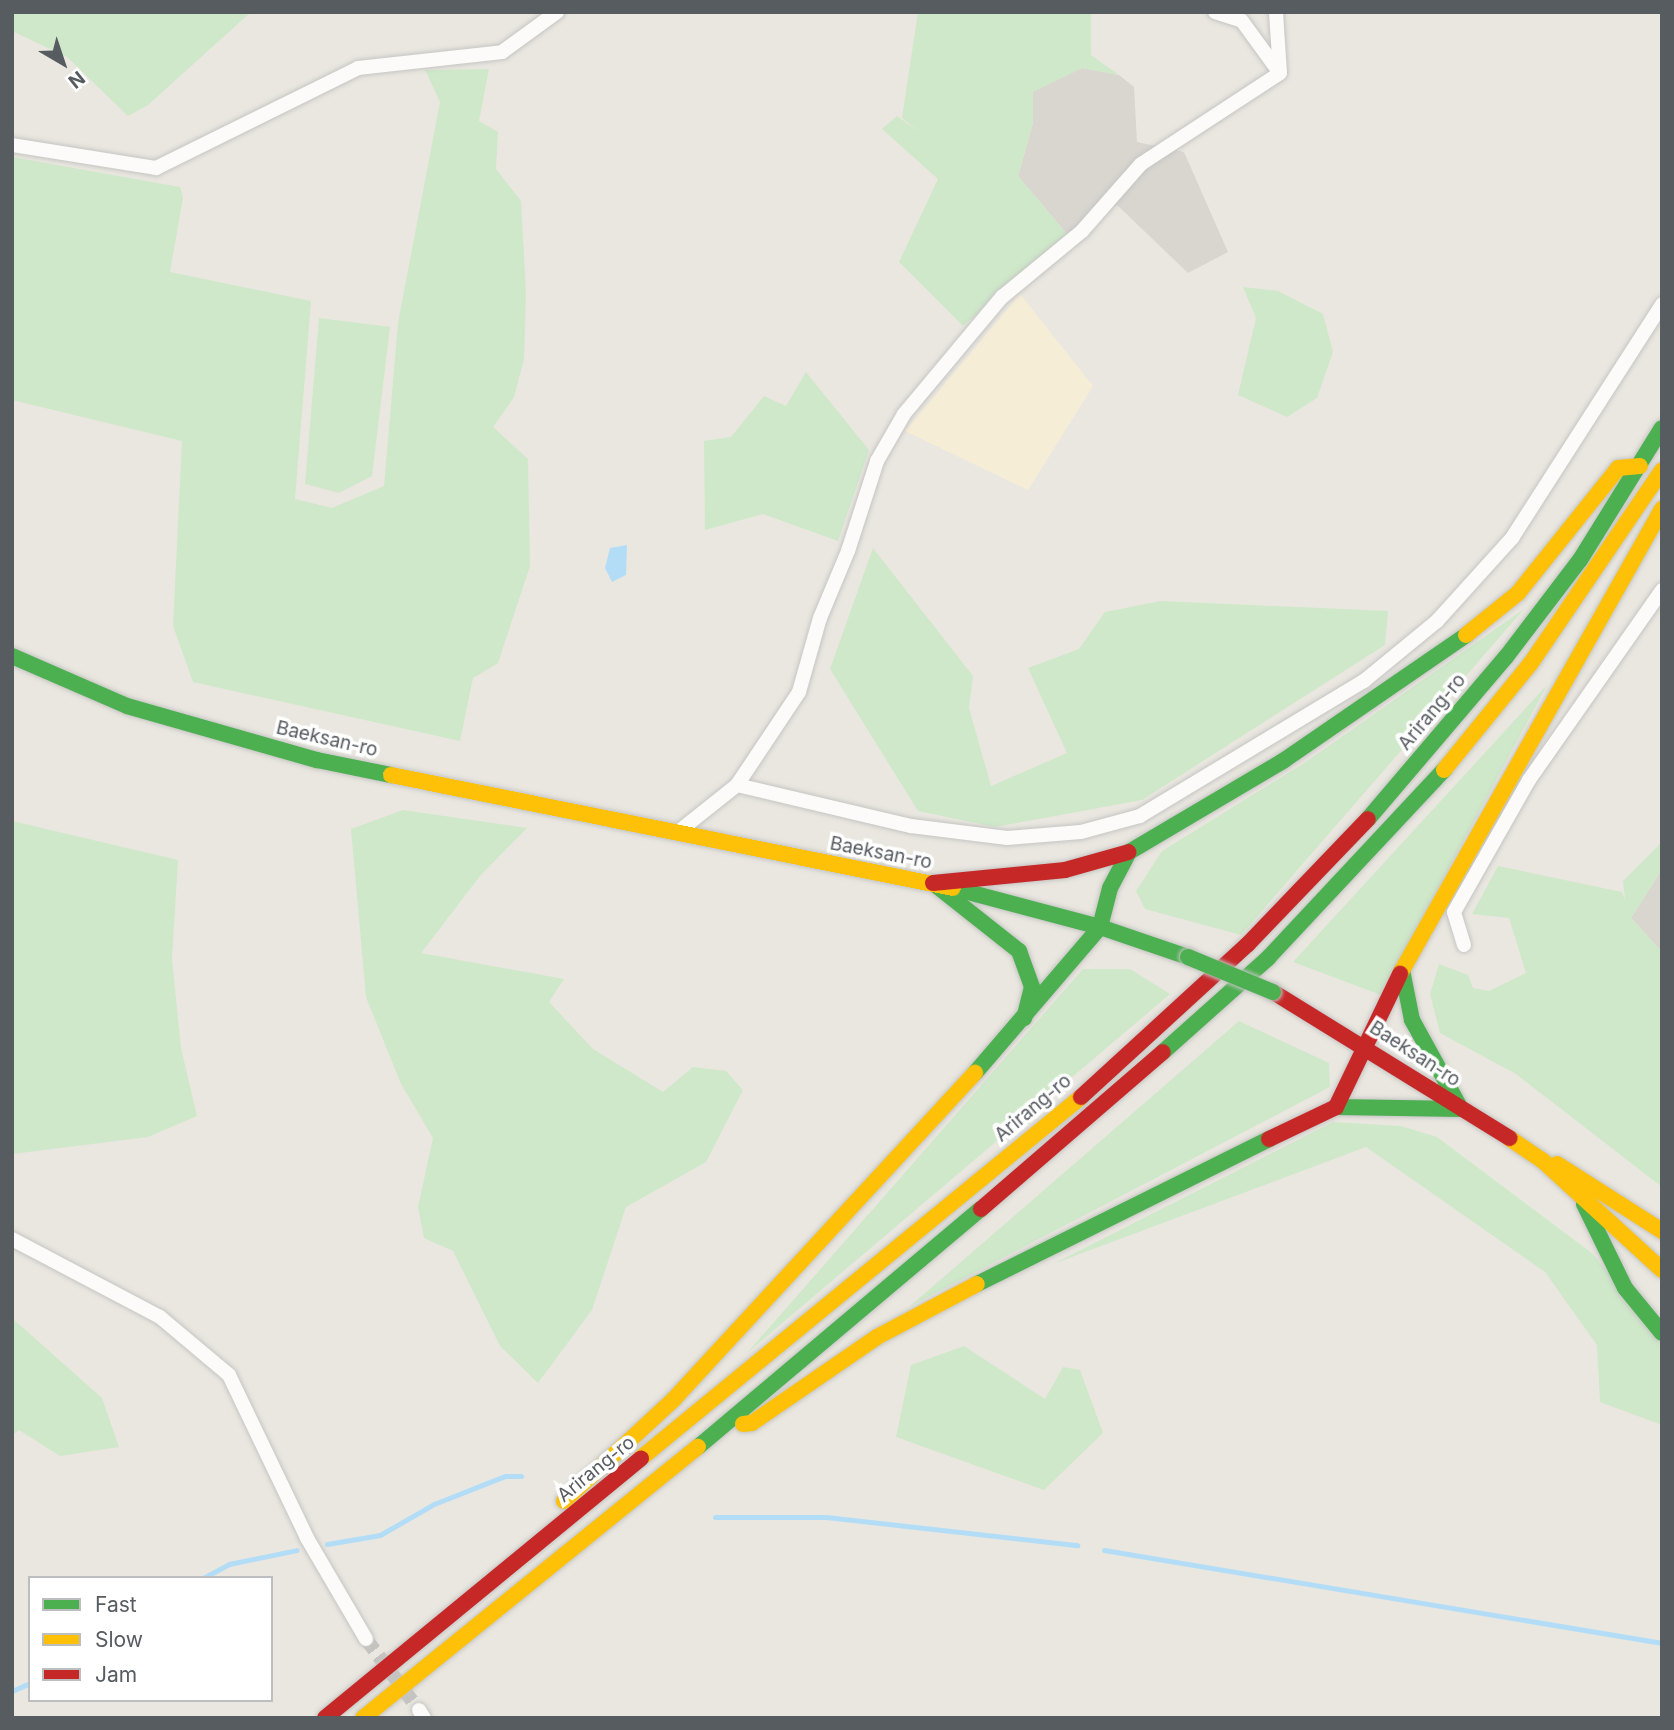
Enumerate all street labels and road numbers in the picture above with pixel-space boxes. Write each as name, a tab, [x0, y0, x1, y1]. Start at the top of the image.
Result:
street label: Arirang-ro	[1393, 669, 1471, 755]
street label: Baeksan-ro	[274, 716, 380, 762]
street label: Baeksan-ro	[828, 832, 934, 874]
street label: Baeksan-ro	[1365, 1016, 1465, 1092]
street label: Arirang-ro	[990, 1069, 1076, 1147]
street label: Arirang-ro	[553, 1431, 639, 1507]

